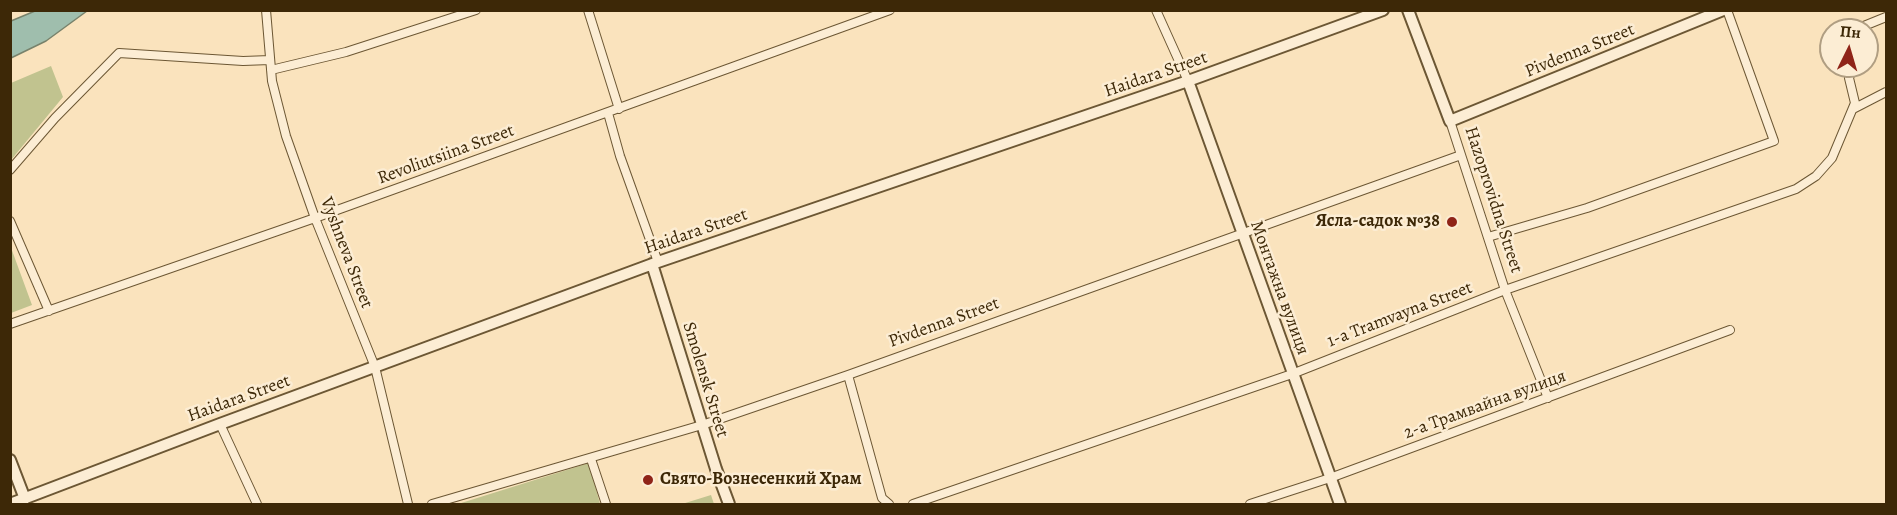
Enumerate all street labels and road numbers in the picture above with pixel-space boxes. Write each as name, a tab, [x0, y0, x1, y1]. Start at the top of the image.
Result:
street label: Pivdenna Street	[1522, 19, 1638, 83]
street label: Haidara Street	[1102, 47, 1210, 103]
street label: Revoliutsiina Street	[375, 120, 517, 190]
street label: Hazoprovidna Street	[1459, 124, 1527, 276]
street label: Vyshneva Street	[315, 194, 377, 312]
street label: Haidara Street	[642, 204, 750, 260]
street label: Монтажна вулиця	[1245, 218, 1313, 358]
street label: 1-a Tramvayna Street	[1324, 277, 1476, 353]
street label: Pivdenna Street	[886, 293, 1002, 353]
street label: Smolensk Street	[677, 320, 733, 440]
street label: 2-а Трамвайна вулиця	[1401, 366, 1569, 444]
street label: Haidara Street	[185, 370, 293, 428]

